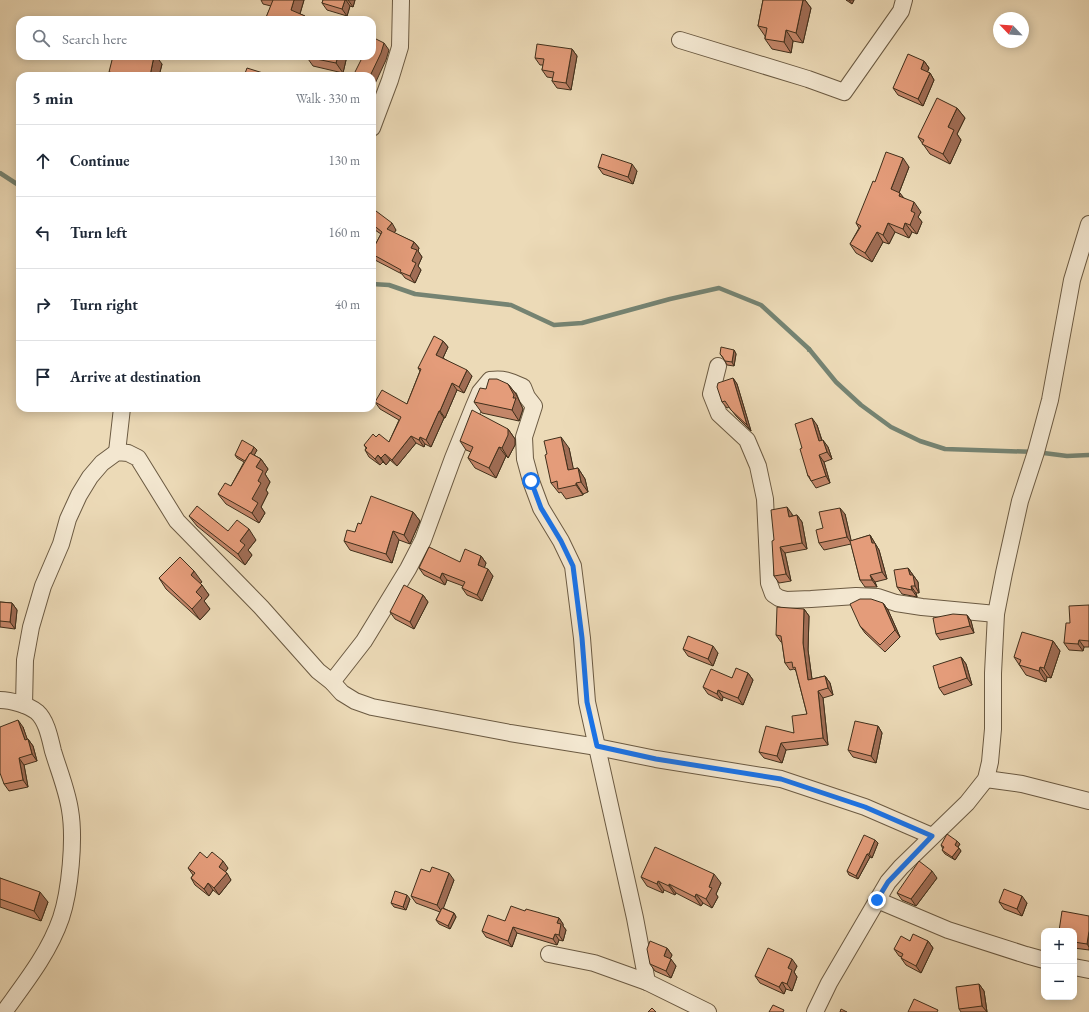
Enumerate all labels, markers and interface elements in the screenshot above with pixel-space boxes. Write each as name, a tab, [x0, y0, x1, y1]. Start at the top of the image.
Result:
north arrow	[993, 12, 1029, 48]
search box	[16, 16, 376, 60]
icon: search	[30, 27, 52, 49]
text: Search here	[62, 29, 127, 48]
text: 5 min	[32, 87, 73, 109]
text: Walk · 330 m	[296, 90, 360, 107]
icon: ahead	[32, 150, 54, 172]
text: Continue	[70, 151, 130, 170]
text: 130 m	[329, 152, 360, 169]
icon: left	[32, 222, 54, 244]
text: Turn left	[70, 223, 127, 242]
text: 160 m	[329, 224, 360, 241]
icon: right	[32, 294, 54, 316]
text: Turn right	[70, 295, 138, 314]
text: 40 m	[335, 296, 360, 313]
icon: arrive	[32, 366, 54, 388]
text: Arrive at destination	[70, 367, 201, 386]
route start	[522, 472, 540, 490]
route end	[868, 891, 886, 909]
map controls	[1041, 928, 1077, 1000]
button: +	[1041, 928, 1077, 964]
button: −	[1041, 964, 1077, 1000]

